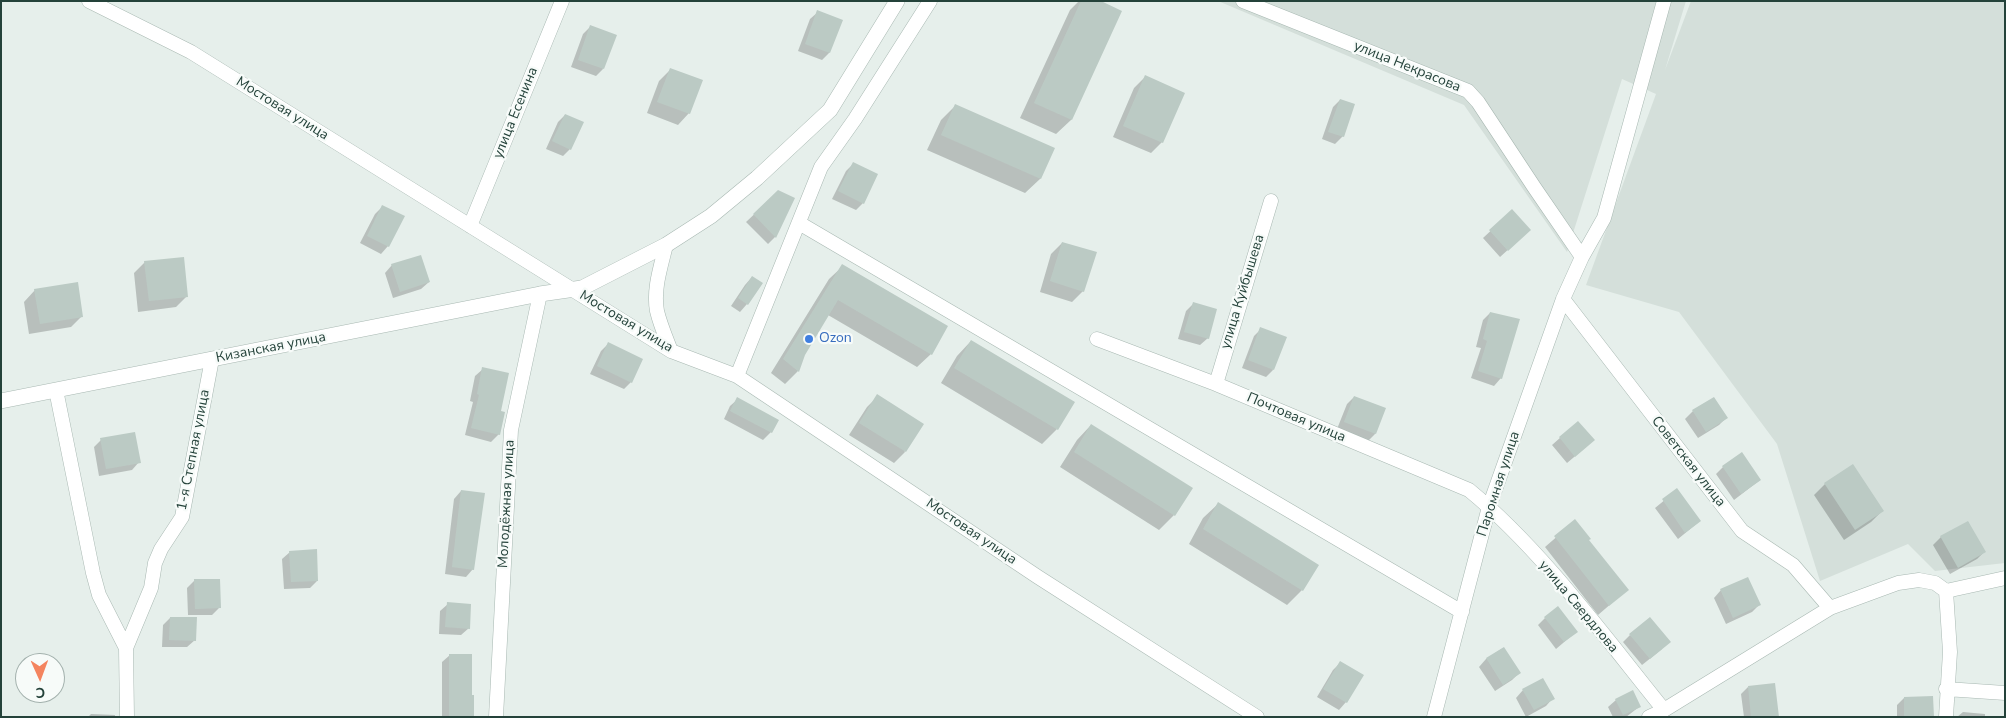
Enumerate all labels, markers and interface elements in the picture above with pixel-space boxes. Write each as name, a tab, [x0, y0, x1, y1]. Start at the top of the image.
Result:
street label: улица Некрасова	[1351, 38, 1463, 96]
street label: улица Есенина	[490, 65, 542, 161]
street label: Мостовая улица	[233, 74, 331, 144]
street label: улица Куйбышева	[1218, 233, 1268, 351]
street label: Мостовая улица	[576, 287, 676, 357]
street label: Кизанская улица	[215, 329, 327, 367]
place label: Ozon	[819, 331, 852, 347]
marker: Ozon	[803, 333, 815, 345]
street label: 1-я Степная улица	[174, 388, 214, 512]
street label: Почтовая улица	[1244, 390, 1348, 446]
street label: Советская улица	[1647, 413, 1729, 511]
street label: Паромная улица	[1474, 429, 1524, 539]
street label: Молодёжная улица	[495, 439, 519, 569]
street label: Мостовая улица	[922, 495, 1020, 569]
street label: улица Свердлова	[1535, 558, 1621, 656]
north arrow	[15, 653, 65, 703]
text: С	[35, 683, 46, 702]

